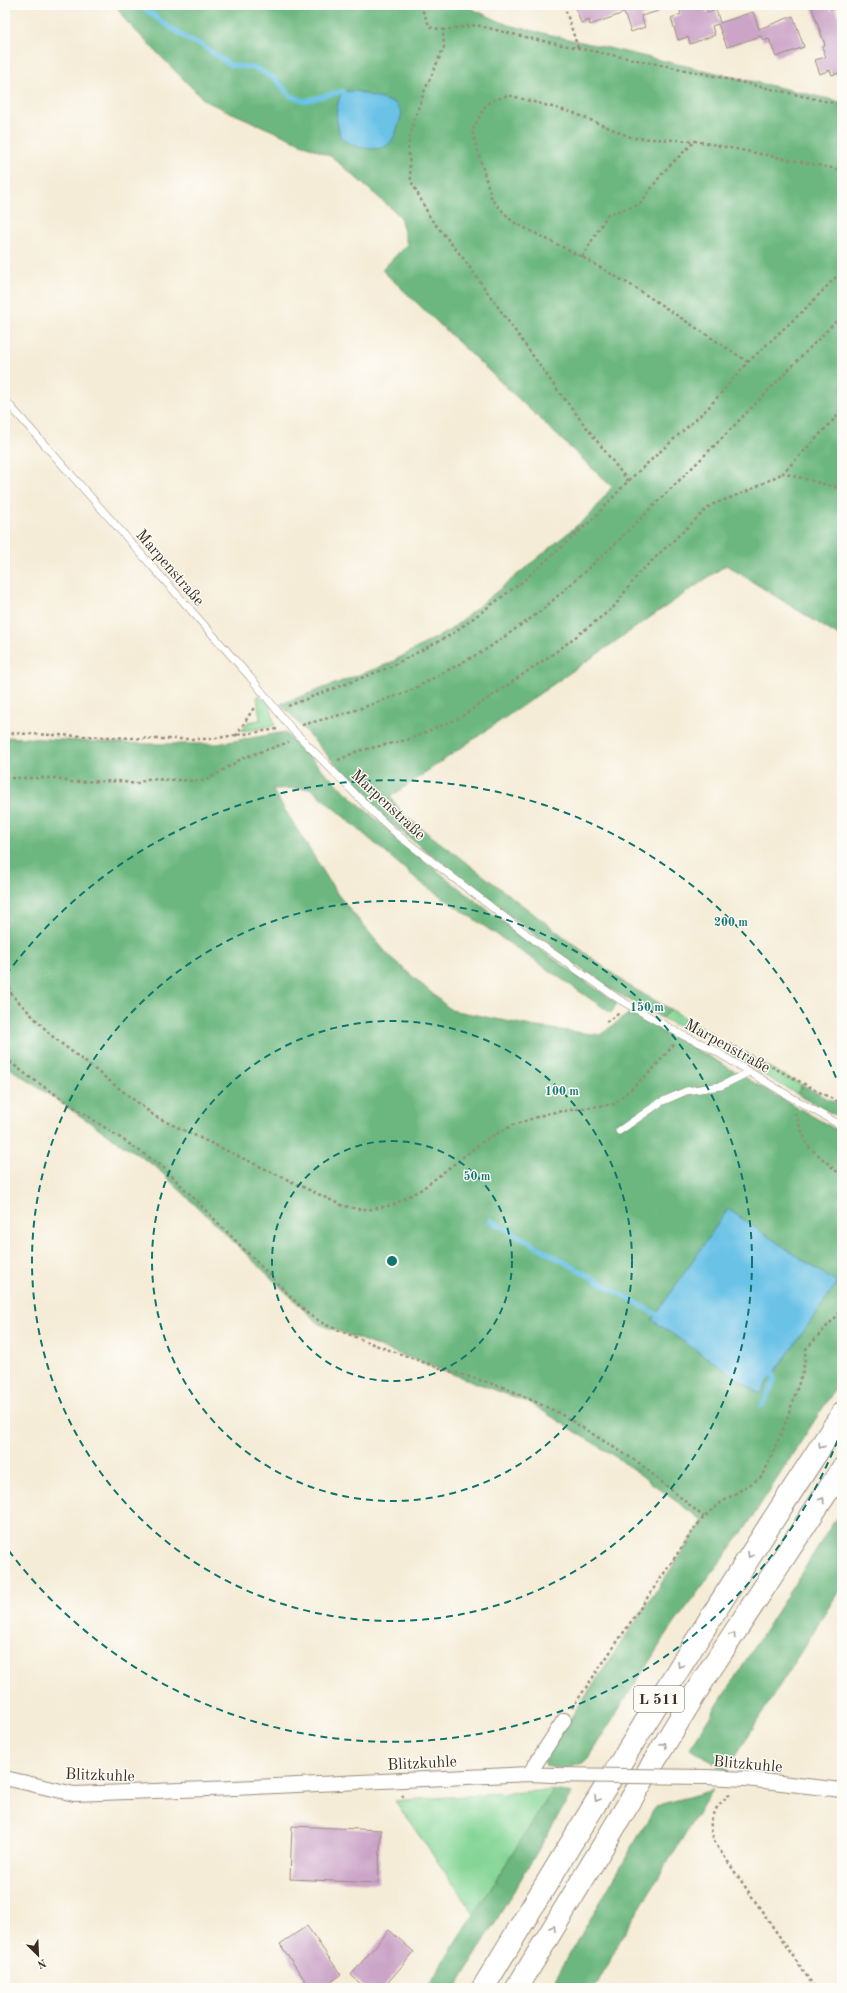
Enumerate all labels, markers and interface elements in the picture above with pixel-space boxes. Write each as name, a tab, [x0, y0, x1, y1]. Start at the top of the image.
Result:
street label: Marpenstraße	[132, 527, 207, 609]
street label: Marpenstraße	[347, 767, 428, 844]
text: 200 m	[714, 917, 748, 929]
text: 150 m	[630, 1001, 664, 1014]
street label: Marpenstraße	[682, 1017, 772, 1077]
text: 100 m	[545, 1086, 579, 1098]
text: 50 m	[464, 1170, 491, 1183]
centre of rings	[385, 1254, 399, 1268]
one-way arrow	[818, 1442, 825, 1449]
one-way arrow	[817, 1497, 824, 1504]
one-way arrow	[747, 1551, 755, 1558]
one-way arrow	[728, 1632, 736, 1639]
one-way arrow	[678, 1661, 685, 1668]
road number: L 511	[634, 1686, 684, 1712]
one-way arrow	[659, 1742, 666, 1749]
street label: Blitzkuhle	[387, 1754, 457, 1774]
street label: Blitzkuhle	[712, 1754, 783, 1776]
street label: Blitzkuhle	[65, 1767, 135, 1785]
one-way arrow	[594, 1795, 602, 1802]
one-way arrow	[549, 1925, 556, 1932]
north arrow	[18, 1935, 58, 1975]
text: N	[35, 1956, 48, 1970]

